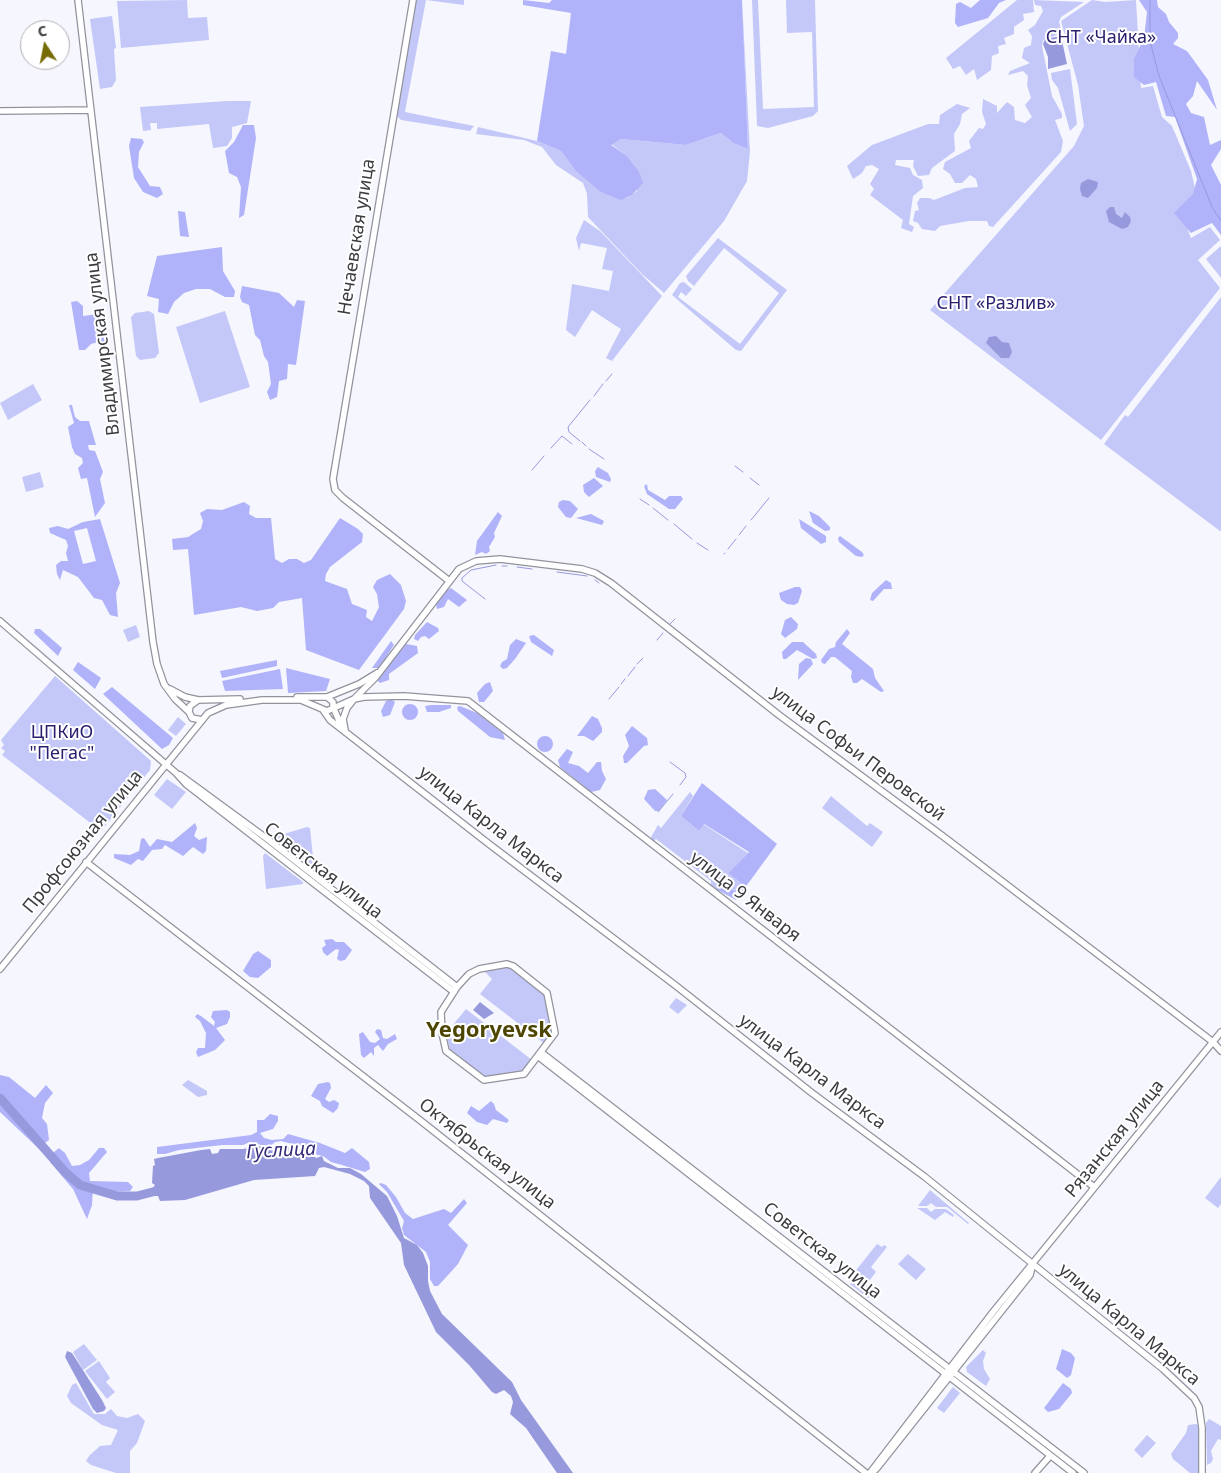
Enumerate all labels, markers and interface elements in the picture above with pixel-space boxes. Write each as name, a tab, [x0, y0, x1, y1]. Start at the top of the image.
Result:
north arrow	[20, 20, 70, 70]
text: С	[36, 21, 48, 41]
park label: СНТ «Чайка»	[1046, 27, 1156, 49]
street label: Нечаевская улица	[334, 157, 380, 317]
street label: Владимирская улица	[81, 251, 125, 437]
park label: СНТ «Разлив»	[936, 293, 1056, 315]
street label: улица Софьи Перовской	[767, 682, 949, 826]
park label: ЦПКиО "Пегас"	[30, 722, 94, 764]
street label: улица Карла Маркса	[414, 762, 568, 888]
street label: Профсоюзная улица	[19, 766, 147, 918]
street label: Советская улица	[259, 818, 387, 924]
street label: улица 9 Января	[685, 847, 805, 947]
street label: улица Карла Маркса	[734, 1010, 890, 1134]
district label: Yegoryevsk	[426, 1018, 552, 1044]
street label: Рязанская улица	[1061, 1076, 1169, 1202]
street label: Октябрьская улица	[414, 1094, 560, 1214]
water label: Гуслица	[246, 1138, 316, 1164]
street label: Советская улица	[758, 1198, 886, 1304]
street label: улица Карла Маркса	[1054, 1259, 1204, 1391]

